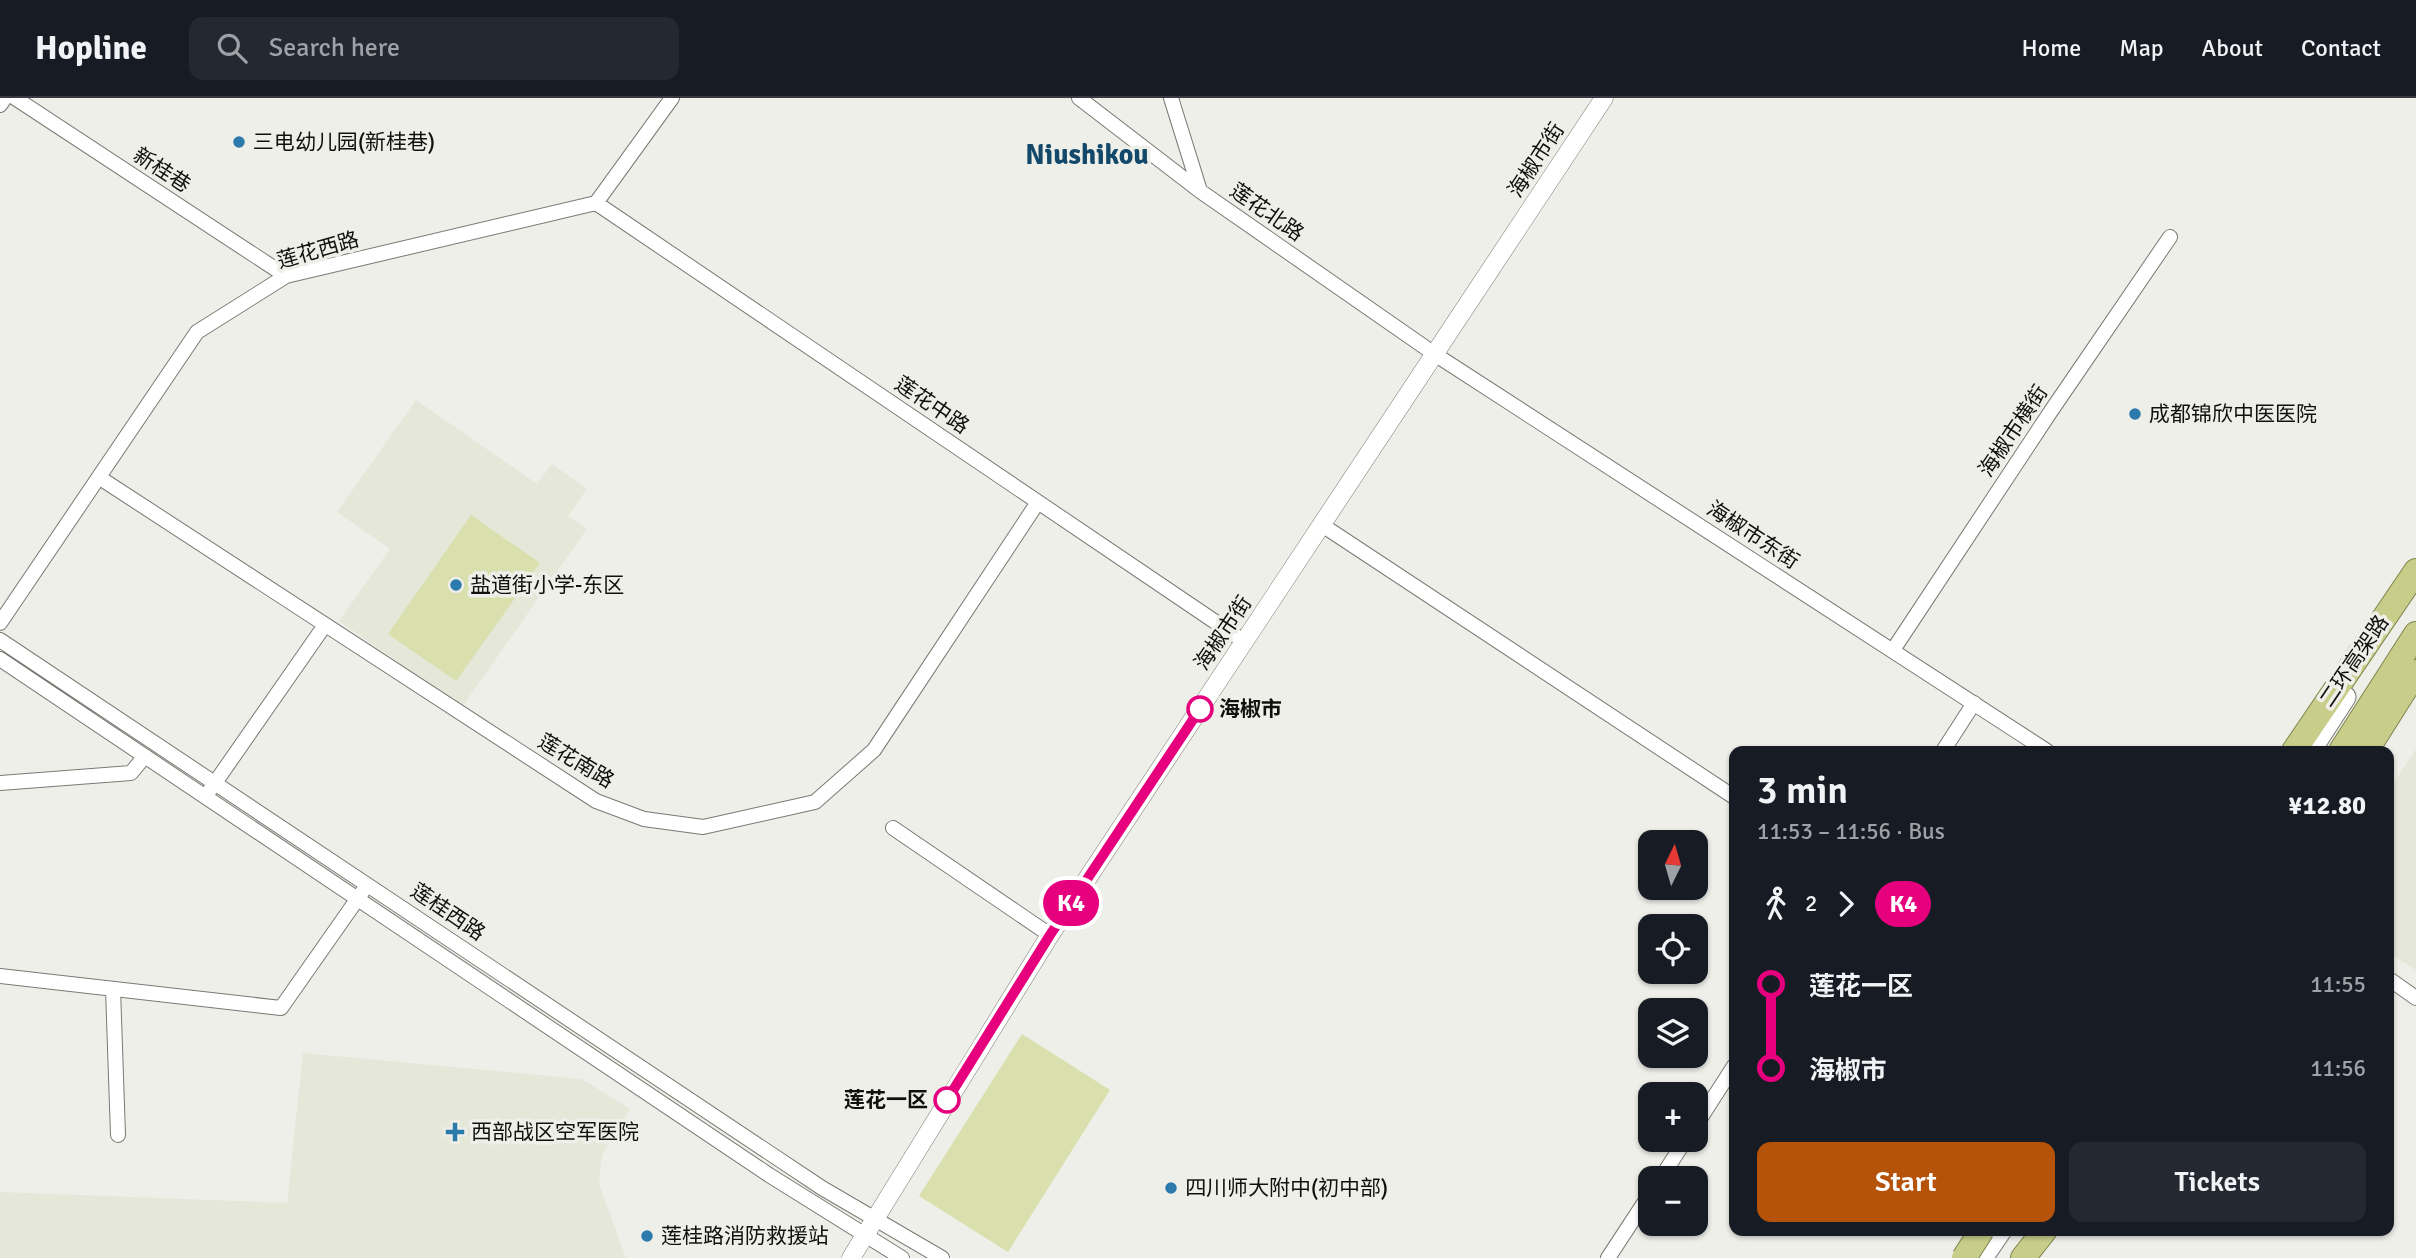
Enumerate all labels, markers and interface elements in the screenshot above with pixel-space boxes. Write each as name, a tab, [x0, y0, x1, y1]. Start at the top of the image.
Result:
search box	[189, 17, 679, 80]
text: Hopline	[35, 28, 147, 69]
icon: search	[213, 29, 251, 67]
text: Search here	[269, 32, 400, 64]
text: Home	[2021, 33, 2081, 63]
text: Map	[2119, 33, 2164, 63]
text: About	[2202, 33, 2263, 63]
text: Contact	[2301, 33, 2381, 63]
street label: 海椒市街	[1502, 118, 1570, 202]
place label: 三电幼儿园(新桂巷)	[253, 129, 435, 155]
marker: 三电幼儿园(新桂巷)	[231, 134, 247, 150]
district label: Niushikou	[1025, 138, 1149, 172]
street label: 新桂巷	[129, 142, 195, 198]
street label: 莲花北路	[1225, 177, 1309, 247]
street label: 莲花西路	[274, 226, 362, 274]
street label: 莲花中路	[890, 371, 974, 439]
street label: 海椒市横街	[1973, 380, 2053, 482]
place label: 成都锦欣中医医院	[2149, 401, 2317, 427]
marker: 成都锦欣中医医院	[2127, 406, 2143, 422]
street label: 海椒市东街	[1702, 496, 1804, 574]
place label: 盐道街小学-东区	[470, 572, 624, 598]
marker: 盐道街小学-东区	[448, 577, 464, 593]
street label: 海椒市街	[1189, 591, 1257, 675]
street label: 二环高架路	[2314, 610, 2394, 712]
marker: 海椒市	[1187, 696, 1213, 722]
place label: 海椒市	[1219, 696, 1282, 722]
street label: 莲花南路	[533, 728, 619, 794]
text: 3 min	[1757, 767, 1848, 814]
text: ¥12.80	[2288, 790, 2366, 822]
text: 11:53 – 11:56 · Bus	[1757, 817, 1945, 846]
north arrow	[1638, 830, 1708, 900]
map controls	[1638, 830, 1708, 1236]
street label: 莲桂西路	[406, 878, 490, 946]
line badge: K4	[1040, 880, 1102, 926]
icon: walk	[1757, 885, 1795, 923]
icon: forward	[1827, 885, 1865, 923]
text: K4	[1057, 888, 1085, 918]
text: 2	[1805, 889, 1817, 918]
text: K4	[1889, 889, 1917, 919]
button: locate	[1638, 914, 1708, 984]
text: 11:55	[2310, 970, 2366, 999]
text: 莲花一区	[1809, 971, 1913, 1003]
button: layers	[1638, 998, 1708, 1068]
text: 11:56	[2310, 1054, 2366, 1083]
text: 海椒市	[1809, 1055, 1887, 1087]
button: +	[1638, 1082, 1708, 1152]
place label: 莲花一区	[844, 1087, 928, 1113]
marker: 莲花一区	[934, 1087, 960, 1113]
place label: 西部战区空军医院	[471, 1119, 639, 1145]
marker: 西部战区空军医院	[445, 1122, 465, 1142]
button: Start	[1757, 1142, 2055, 1222]
button: Tickets	[2069, 1142, 2366, 1222]
button: −	[1638, 1166, 1708, 1236]
place label: 四川师大附中(初中部)	[1185, 1175, 1388, 1201]
marker: 四川师大附中(初中部)	[1163, 1180, 1179, 1196]
place label: 莲桂路消防救援站	[661, 1223, 829, 1249]
marker: 莲桂路消防救援站	[639, 1228, 655, 1244]

